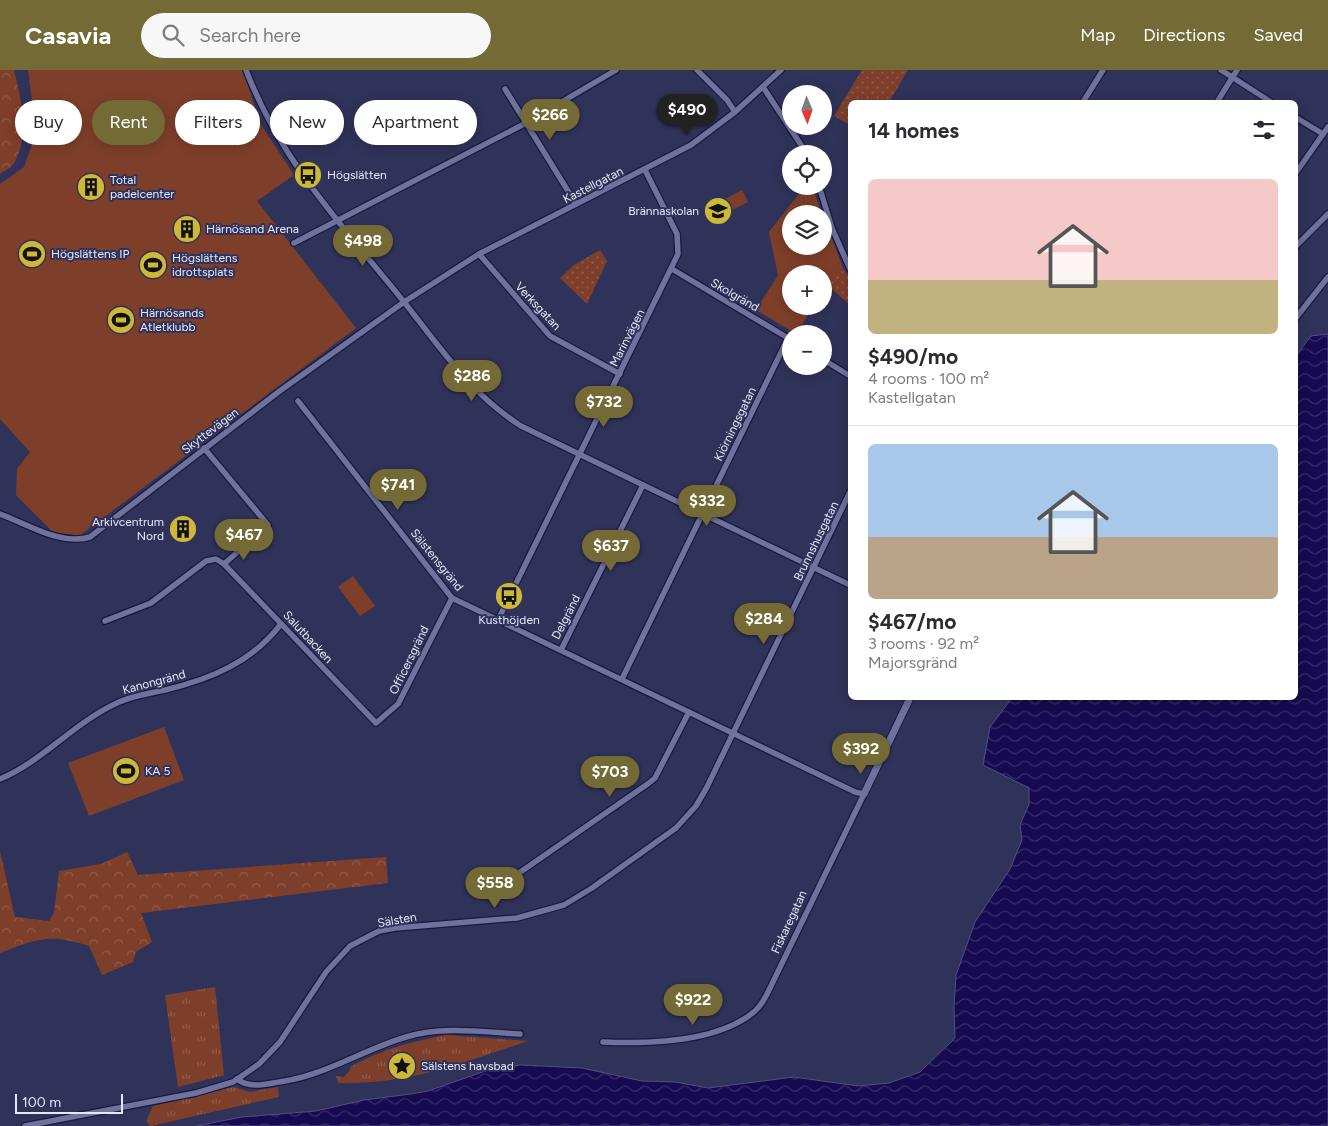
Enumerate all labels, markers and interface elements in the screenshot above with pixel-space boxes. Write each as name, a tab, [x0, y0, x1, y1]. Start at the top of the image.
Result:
search box	[141, 13, 491, 58]
text: Casavia	[25, 21, 111, 50]
icon: search	[159, 21, 187, 49]
text: Search here	[199, 24, 301, 47]
text: Map	[1080, 24, 1115, 46]
text: Directions	[1143, 24, 1225, 46]
text: Saved	[1253, 24, 1303, 46]
north arrow	[782, 85, 832, 135]
map controls	[782, 85, 832, 375]
pin: $490	[657, 93, 717, 136]
pin: $266	[520, 98, 580, 141]
chip: Buy	[15, 100, 82, 145]
chip: Rent	[92, 100, 165, 145]
chip: Filters	[175, 100, 260, 145]
chip: New	[270, 100, 344, 145]
chip: Apartment	[354, 100, 477, 145]
text: $490	[668, 100, 706, 119]
text: $266	[532, 105, 568, 124]
icon: filters	[1250, 116, 1278, 144]
text: 14 homes	[868, 118, 959, 143]
button: locate	[782, 145, 832, 195]
bus stop icon: Högslätten	[293, 160, 323, 190]
street label: Kastellgatan	[561, 164, 626, 206]
place label: Högslätten	[327, 168, 387, 182]
building icon: Total padelcenter	[76, 172, 106, 202]
place label: Total padelcenter	[110, 173, 174, 201]
school or university icon: Brännaskolan	[703, 196, 733, 226]
place label: Brännaskolan	[628, 204, 699, 218]
button: layers	[782, 205, 832, 255]
icon: home	[1028, 211, 1118, 301]
building icon: Härnösand Arena	[172, 214, 202, 244]
place label: Härnösand Arena	[206, 222, 299, 236]
pin: $498	[333, 224, 393, 267]
text: $498	[344, 231, 382, 250]
sports icon: Högslättens IP	[17, 239, 47, 269]
place label: Högslättens IP	[51, 247, 129, 261]
sports icon: Högslättens idrottsplats	[138, 250, 168, 280]
place label: Högslättens idrottsplats	[172, 251, 238, 279]
button: +	[782, 265, 832, 315]
street label: Skolgränd	[708, 276, 762, 314]
street label: Verksgatan	[512, 279, 564, 333]
sports icon: Härnösands Atletklubb	[106, 305, 136, 335]
place label: Härnösands Atletklubb	[140, 306, 204, 334]
street label: Marinvägen	[607, 307, 648, 369]
button: −	[782, 325, 832, 375]
text: $490/mo	[868, 344, 958, 369]
pin: $286	[442, 360, 502, 402]
text: $286	[453, 366, 491, 385]
text: 4 rooms · 100 m²	[868, 369, 989, 388]
street label: Kiörningsgatan	[711, 385, 759, 463]
pin: $732	[574, 386, 634, 428]
text: Kastellgatan	[868, 388, 956, 407]
text: $732	[586, 392, 622, 411]
street label: Skyttevägen	[179, 405, 241, 457]
pin: $741	[368, 468, 428, 511]
text: $741	[381, 475, 415, 494]
icon: home	[1028, 477, 1118, 567]
pin: $332	[677, 484, 737, 527]
text: $332	[689, 491, 725, 510]
street label: Brunnshusgatan	[791, 499, 841, 583]
building icon: Arkivcentrum Nord	[168, 514, 198, 544]
place label: Arkivcentrum Nord	[92, 515, 164, 543]
pin: $467	[214, 518, 274, 561]
text: $467	[225, 525, 263, 544]
street label: Sälstensgränd	[408, 526, 466, 594]
pin: $637	[581, 530, 641, 572]
text: $637	[593, 536, 629, 555]
bus stop icon: Kusthöjden	[494, 581, 524, 611]
street label: Delgränd	[549, 592, 583, 642]
pin: $284	[734, 602, 794, 645]
street label: Salutbacken	[280, 608, 336, 666]
text: $284	[745, 609, 783, 628]
text: $467/mo	[868, 609, 956, 634]
place label: Kusthöjden	[478, 613, 540, 627]
street label: Officersgränd	[386, 623, 432, 697]
text: 3 rooms · 92 m²	[868, 634, 979, 653]
text: Majorsgränd	[868, 653, 957, 672]
street label: Kanongränd	[121, 667, 187, 697]
pin: $392	[831, 732, 891, 775]
text: $392	[843, 739, 879, 758]
sports icon: KA 5	[111, 756, 141, 786]
pin: $703	[580, 756, 640, 798]
text: $703	[591, 762, 629, 781]
place label: KA 5	[145, 764, 170, 778]
pin: $558	[465, 866, 525, 909]
text: $558	[476, 873, 514, 892]
street label: Fiskaregatan	[768, 888, 810, 956]
street label: Sälsten	[376, 910, 418, 930]
pin: $922	[663, 984, 723, 1026]
text: $922	[675, 990, 711, 1009]
place icon: Sälstens havsbad	[387, 1051, 417, 1081]
place label: Sälstens havsbad	[421, 1059, 514, 1073]
scale bar	[15, 1091, 122, 1114]
text: 100 m	[22, 1094, 61, 1111]

